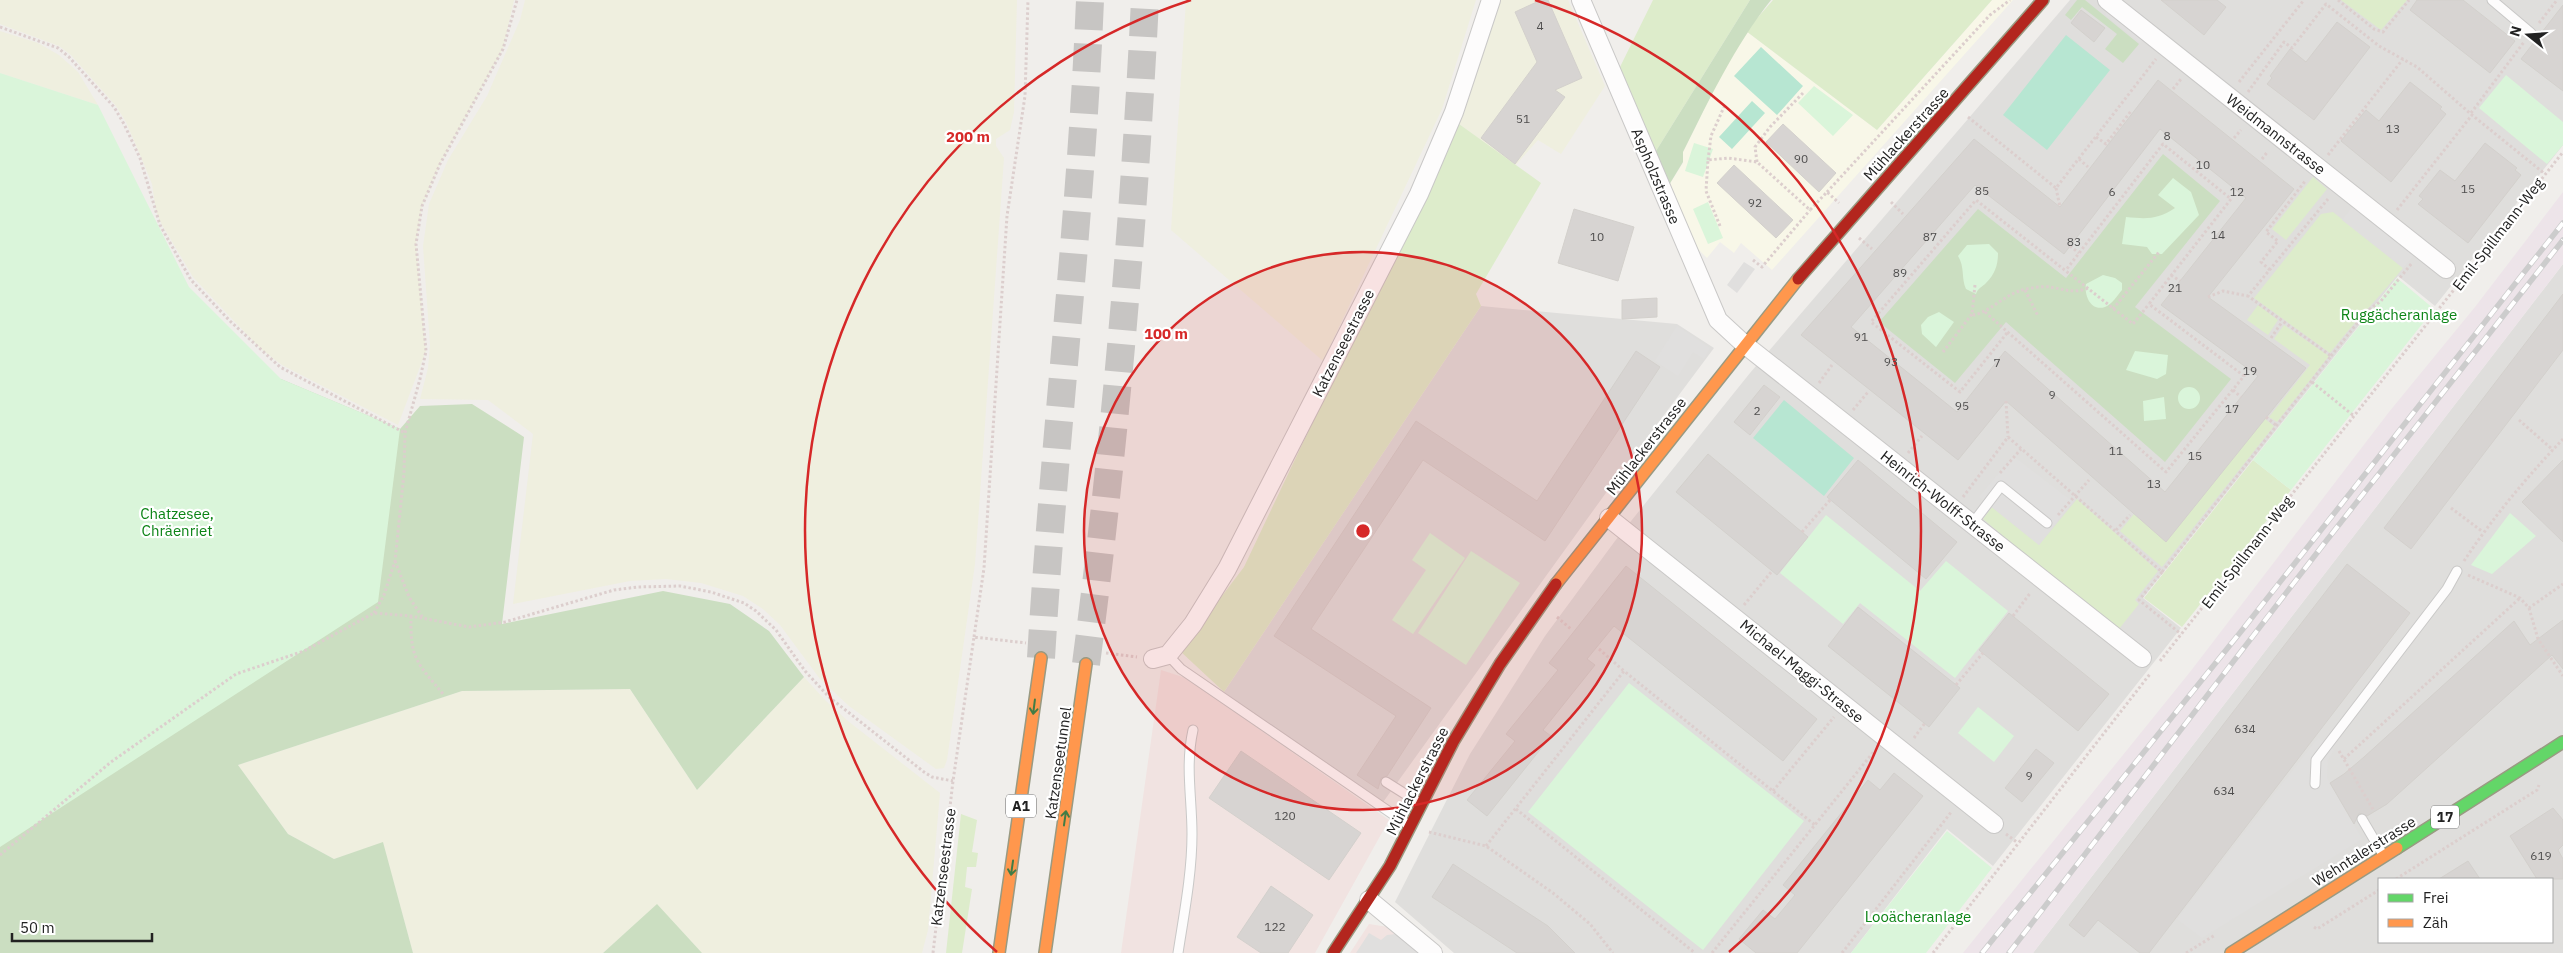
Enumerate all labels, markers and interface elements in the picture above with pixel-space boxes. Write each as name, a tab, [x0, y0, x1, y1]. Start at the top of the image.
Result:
north arrow	[2503, 10, 2553, 60]
house number: 4	[1536, 18, 1544, 33]
text: N	[2505, 24, 2526, 39]
street label: Mühlackerstrasse	[1859, 83, 1953, 185]
street label: Weidmannstrasse	[2223, 89, 2329, 179]
house number: 51	[1516, 111, 1530, 126]
house number: 13	[2386, 121, 2400, 136]
street label: Aspholzstrasse	[1627, 125, 1685, 227]
text: 200 m	[946, 127, 990, 146]
house number: 8	[2163, 128, 2171, 143]
house number: 90	[1794, 151, 1808, 166]
house number: 10	[2196, 157, 2210, 172]
street label: Emil-Spillmann-Weg	[2448, 174, 2548, 294]
house number: 15	[2461, 181, 2475, 196]
house number: 85	[1975, 183, 1989, 198]
house number: 6	[2108, 184, 2116, 199]
house number: 12	[2230, 184, 2244, 199]
house number: 92	[1748, 195, 1762, 210]
house number: 14	[2211, 227, 2225, 242]
house number: 10	[1590, 229, 1604, 244]
house number: 87	[1923, 229, 1937, 244]
house number: 83	[2067, 234, 2081, 249]
house number: 89	[1893, 265, 1907, 280]
house number: 21	[2168, 280, 2182, 295]
street label: Katzenseestrasse	[1308, 286, 1378, 400]
park label: Ruggächeranlage	[2341, 305, 2457, 324]
text: 100 m	[1144, 324, 1188, 343]
house number: 91	[1854, 329, 1868, 344]
house number: 93	[1884, 354, 1898, 369]
house number: 7	[1993, 355, 2001, 370]
house number: 19	[2243, 363, 2257, 378]
house number: 9	[2048, 387, 2056, 402]
street label: Mühlackerstrasse	[1602, 393, 1690, 499]
house number: 95	[1955, 398, 1969, 413]
house number: 17	[2225, 401, 2239, 416]
house number: 2	[1753, 403, 1761, 418]
house number: 11	[2109, 443, 2123, 458]
street label: Heinrich-Wolff-Strasse	[1877, 446, 2009, 556]
house number: 15	[2188, 448, 2202, 463]
house number: 13	[2147, 476, 2161, 491]
street label: Emil-Spillmann-Weg	[2197, 492, 2297, 612]
park label: Chatzesee, Chräenriet	[140, 504, 214, 540]
centre of rings	[1354, 522, 1372, 540]
street label: Michael-Maggi-Strasse	[1736, 615, 1868, 727]
one-way arrow	[1029, 698, 1039, 714]
street label: Katzenseetunnel	[1041, 706, 1075, 820]
house number: 634	[2234, 721, 2256, 736]
street label: Mühlackerstrasse	[1382, 724, 1452, 838]
house number: 9	[2025, 768, 2033, 783]
house number: 634	[2213, 783, 2235, 798]
road number: A1	[1006, 794, 1036, 818]
road number: 17	[2431, 806, 2459, 829]
street label: Katzenseestrasse	[926, 807, 960, 927]
house number: 120	[1274, 808, 1296, 823]
one-way arrow	[1060, 810, 1070, 826]
street label: Wehntalerstrasse	[2309, 812, 2419, 890]
house number: 619	[2530, 848, 2552, 863]
one-way arrow	[1007, 859, 1017, 875]
legend	[2378, 878, 2553, 943]
text: Frei	[2423, 888, 2449, 907]
park label: Looächeranlage	[1865, 907, 1971, 926]
scale bar	[12, 910, 152, 942]
text: Zäh	[2423, 913, 2448, 932]
text: 50 m	[20, 918, 55, 937]
house number: 122	[1264, 919, 1286, 934]

